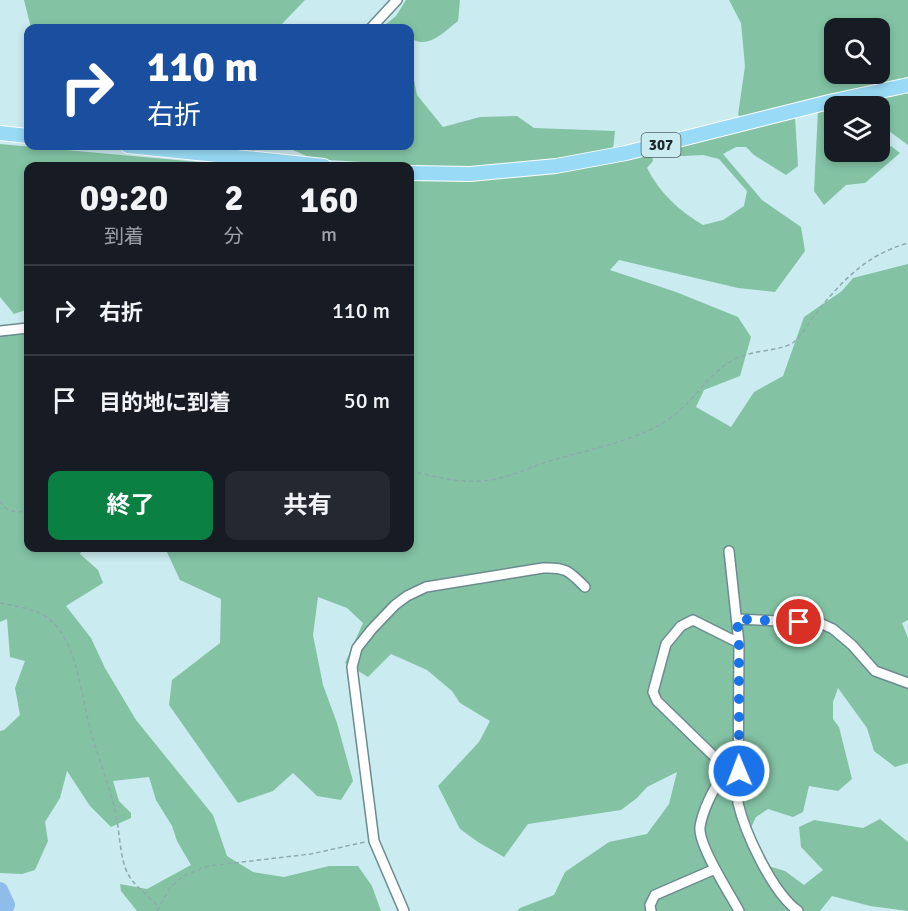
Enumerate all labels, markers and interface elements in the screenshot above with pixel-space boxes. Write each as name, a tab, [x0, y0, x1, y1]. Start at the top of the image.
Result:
map controls	[824, 18, 890, 162]
button: search	[824, 18, 890, 84]
text: 110 m	[147, 42, 258, 93]
icon: right	[48, 48, 126, 126]
button: layers	[824, 96, 890, 162]
text: 右折	[147, 99, 201, 132]
road number: 307	[642, 133, 680, 157]
text: 09:20	[80, 176, 168, 221]
text: 2	[224, 176, 244, 221]
text: 160	[300, 178, 358, 223]
text: m	[321, 222, 337, 247]
text: 到着	[104, 224, 144, 249]
text: 分	[224, 224, 244, 249]
icon: right	[48, 294, 81, 327]
text: 110 m	[332, 297, 390, 324]
text: 右折	[99, 299, 143, 326]
icon: arrive	[48, 384, 81, 417]
text: 50 m	[344, 387, 390, 414]
text: 目的地に到着	[99, 389, 231, 416]
button: 終了	[48, 471, 213, 540]
button: 共有	[225, 471, 390, 540]
pin	[773, 596, 824, 647]
icon: arrive	[782, 605, 815, 638]
position arrow	[707, 739, 771, 803]

